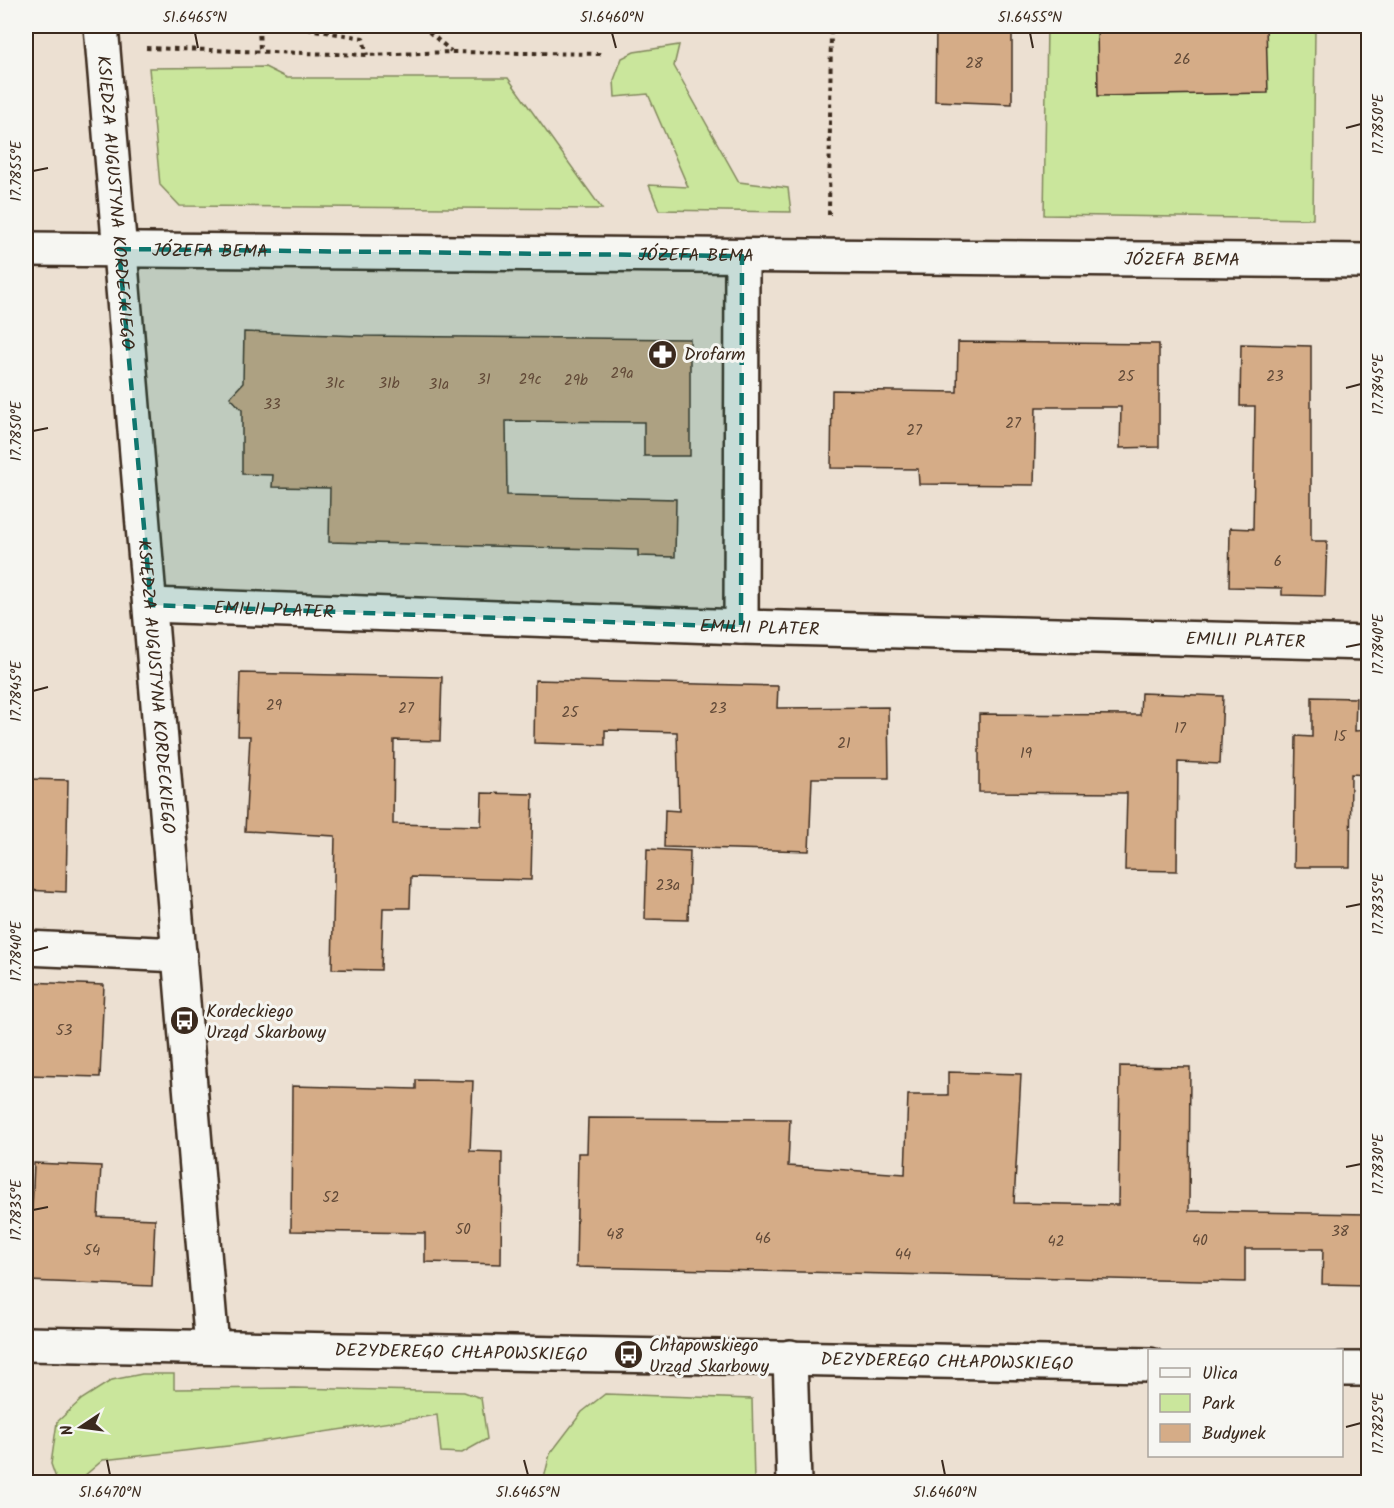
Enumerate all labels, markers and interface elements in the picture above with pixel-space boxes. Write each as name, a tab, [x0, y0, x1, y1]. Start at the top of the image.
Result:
text: 51.6465°N	[163, 6, 227, 30]
text: 51.6460°N	[580, 6, 644, 30]
text: 51.6455°N	[998, 6, 1062, 30]
house number: 26	[1173, 48, 1191, 72]
house number: 28	[965, 52, 984, 76]
street label: KSIĘDZA AUGUSTYNA KORDECKIEGO	[88, 54, 141, 351]
text: 17.7850°E	[1367, 93, 1391, 154]
text: 17.7855°E	[5, 139, 29, 202]
street label: JÓZEFA BEMA	[152, 237, 268, 267]
street label: JÓZEFA BEMA	[638, 241, 754, 272]
street label: JÓZEFA BEMA	[1124, 246, 1240, 276]
pharmacy icon: Drofarm	[647, 338, 679, 370]
place label: Drofarm	[684, 341, 745, 370]
text: 17.7845°E	[1367, 352, 1391, 415]
house number: 29a	[610, 362, 634, 386]
house number: 25	[1118, 365, 1135, 389]
house number: 23	[1266, 365, 1284, 389]
house number: 31	[477, 368, 491, 392]
house number: 29c	[519, 368, 542, 392]
house number: 29b	[564, 369, 588, 393]
house number: 31c	[325, 372, 345, 396]
house number: 31b	[378, 372, 400, 396]
house number: 31a	[429, 373, 449, 397]
house number: 33	[263, 393, 281, 417]
text: 17.7850°E	[5, 400, 29, 461]
house number: 27	[1005, 412, 1022, 436]
house number: 27	[906, 419, 923, 443]
street label: KSIĘDZA AUGUSTYNA KORDECKIEGO	[128, 539, 182, 835]
house number: 6	[1274, 550, 1282, 574]
street label: EMILII PLATER	[213, 594, 334, 628]
street label: EMILII PLATER	[699, 612, 820, 645]
text: 17.7840°E	[1367, 612, 1391, 674]
street label: EMILII PLATER	[1185, 625, 1306, 657]
text: 17.7845°E	[5, 659, 29, 722]
house number: 29	[266, 694, 283, 718]
house number: 27	[398, 697, 415, 721]
house number: 23	[709, 697, 727, 721]
house number: 25	[562, 701, 579, 725]
house number: 17	[1174, 717, 1187, 741]
house number: 15	[1334, 725, 1347, 749]
house number: 21	[837, 732, 851, 756]
house number: 19	[1020, 742, 1033, 766]
text: 17.7835°E	[1367, 872, 1391, 935]
house number: 23a	[656, 874, 680, 898]
text: 17.7840°E	[5, 919, 29, 981]
place label: Kordeckiego Urząd Skarbowy	[206, 998, 326, 1048]
bus stop icon: Kordeckiego Urząd Skarbowy	[169, 1005, 201, 1037]
house number: 53	[56, 1019, 73, 1043]
text: 17.7830°E	[1367, 1132, 1391, 1195]
text: 17.7835°E	[5, 1178, 29, 1241]
house number: 52	[323, 1186, 339, 1210]
house number: 50	[455, 1218, 471, 1242]
house number: 38	[1331, 1220, 1350, 1244]
house number: 48	[606, 1223, 625, 1247]
house number: 46	[755, 1227, 771, 1251]
house number: 40	[1192, 1229, 1208, 1253]
house number: 42	[1048, 1230, 1064, 1254]
house number: 54	[84, 1239, 100, 1263]
house number: 44	[895, 1243, 911, 1267]
place label: Chłapowskiego Urząd Skarbowy	[649, 1332, 769, 1382]
street label: DEZYDEREGO CHŁAPOWSKIEGO	[334, 1337, 587, 1370]
bus stop icon: Chłapowskiego Urząd Skarbowy	[612, 1339, 644, 1371]
street label: DEZYDEREGO CHŁAPOWSKIEGO	[820, 1346, 1073, 1380]
legend	[1148, 1349, 1343, 1457]
text: Ulica	[1202, 1360, 1238, 1389]
text: Park	[1202, 1390, 1235, 1419]
text: 17.7825°E	[1367, 1391, 1391, 1454]
north arrow	[51, 1397, 111, 1457]
text: Budynek	[1202, 1420, 1266, 1449]
text: N	[55, 1422, 81, 1438]
text: 51.6470°N	[79, 1481, 141, 1505]
text: 51.6465°N	[496, 1481, 560, 1505]
text: 51.6460°N	[913, 1481, 977, 1505]

